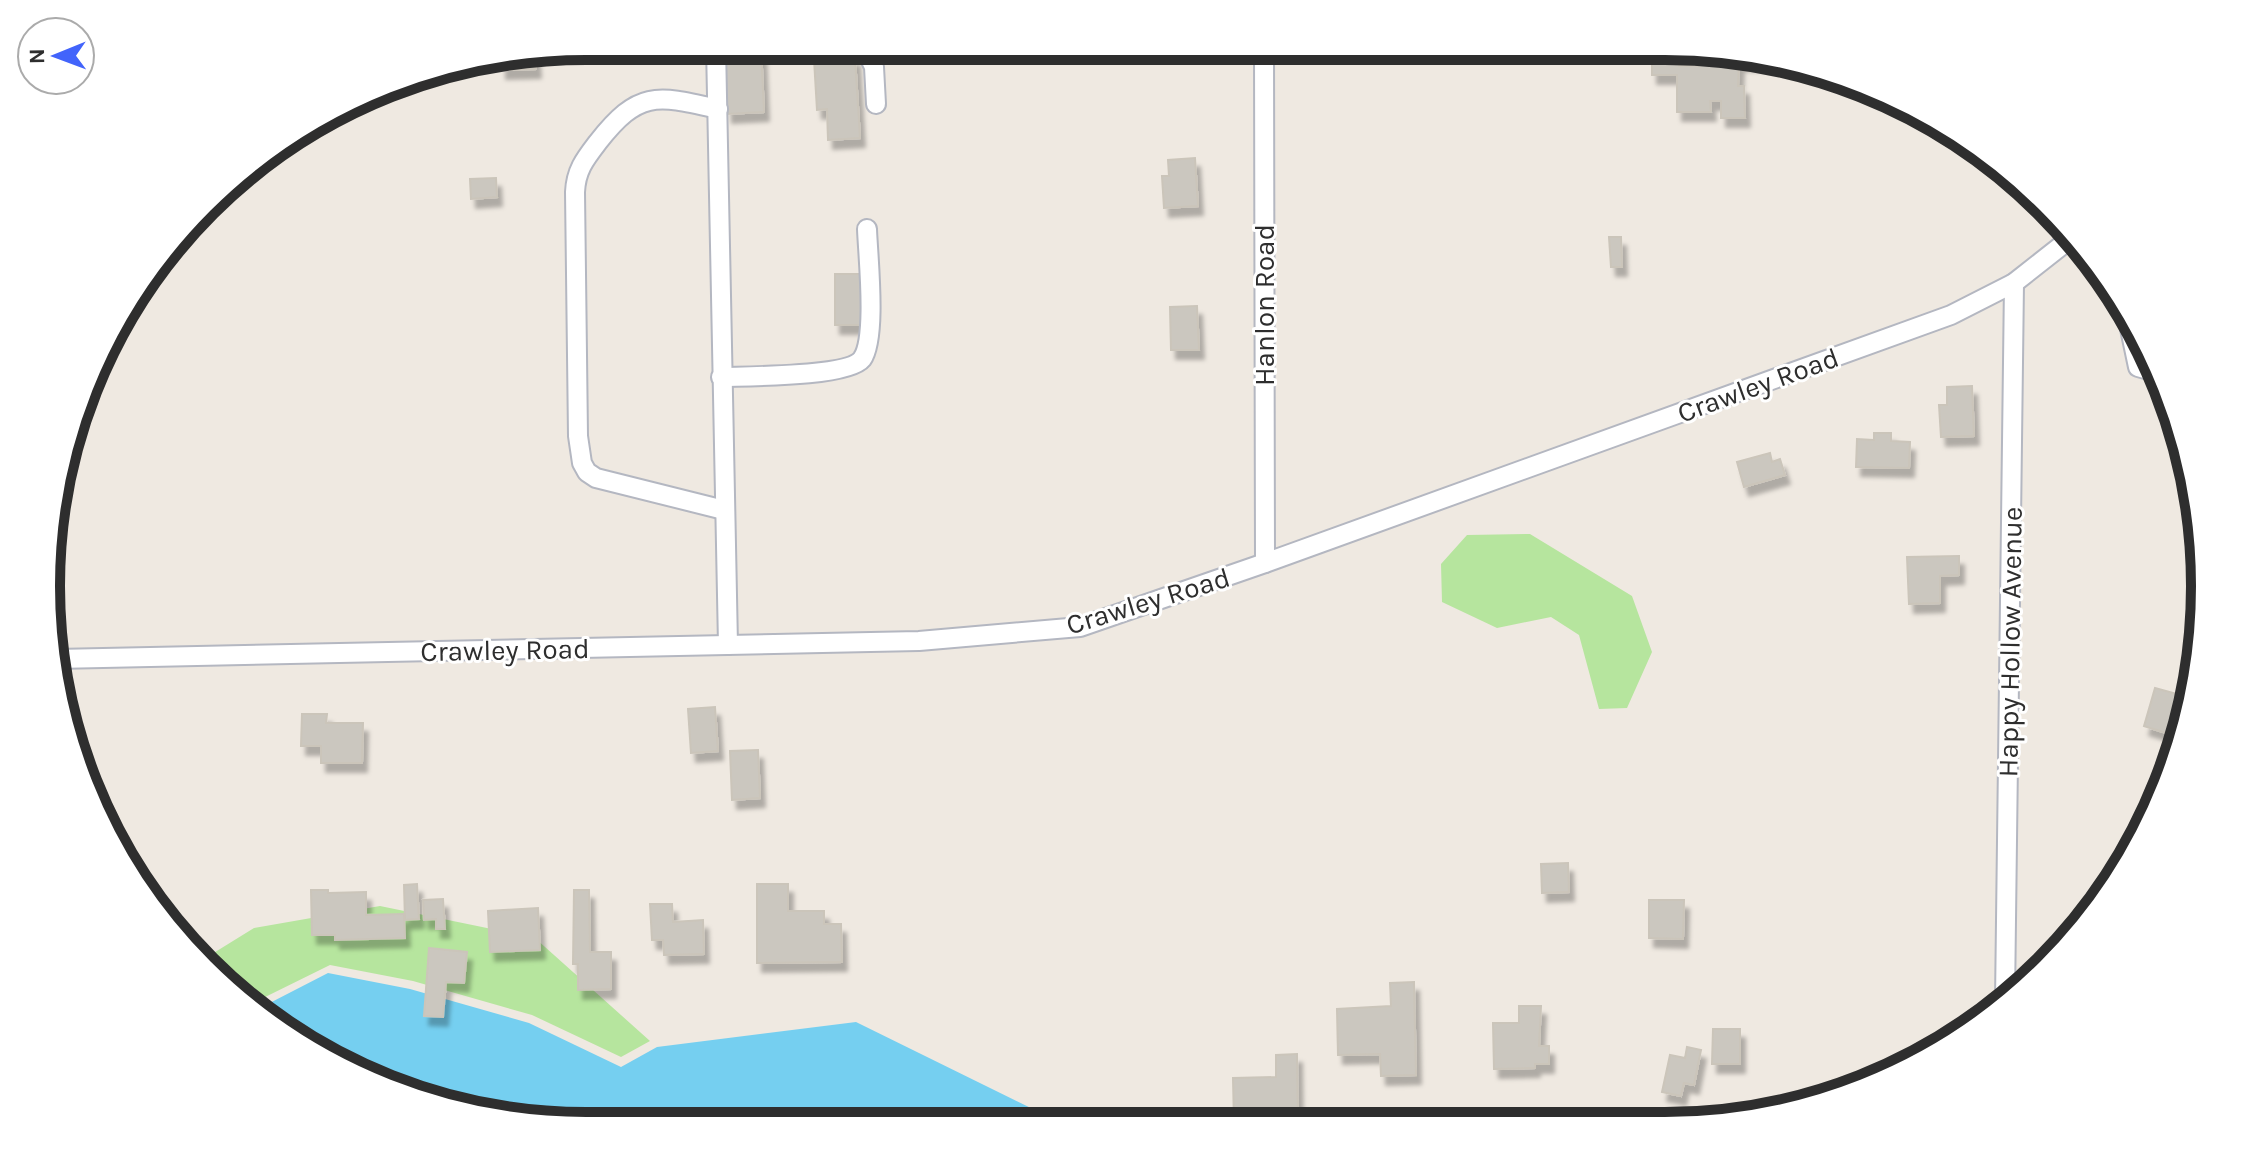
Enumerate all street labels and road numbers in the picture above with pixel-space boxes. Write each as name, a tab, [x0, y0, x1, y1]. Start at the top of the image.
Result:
street label: Hanlon Road	[1248, 224, 1281, 386]
street label: Crawley Road	[1673, 341, 1843, 429]
street label: Happy Hollow Avenue	[1991, 506, 2029, 778]
street label: Crawley Road	[1062, 560, 1234, 642]
street label: Crawley Road	[420, 632, 590, 668]

